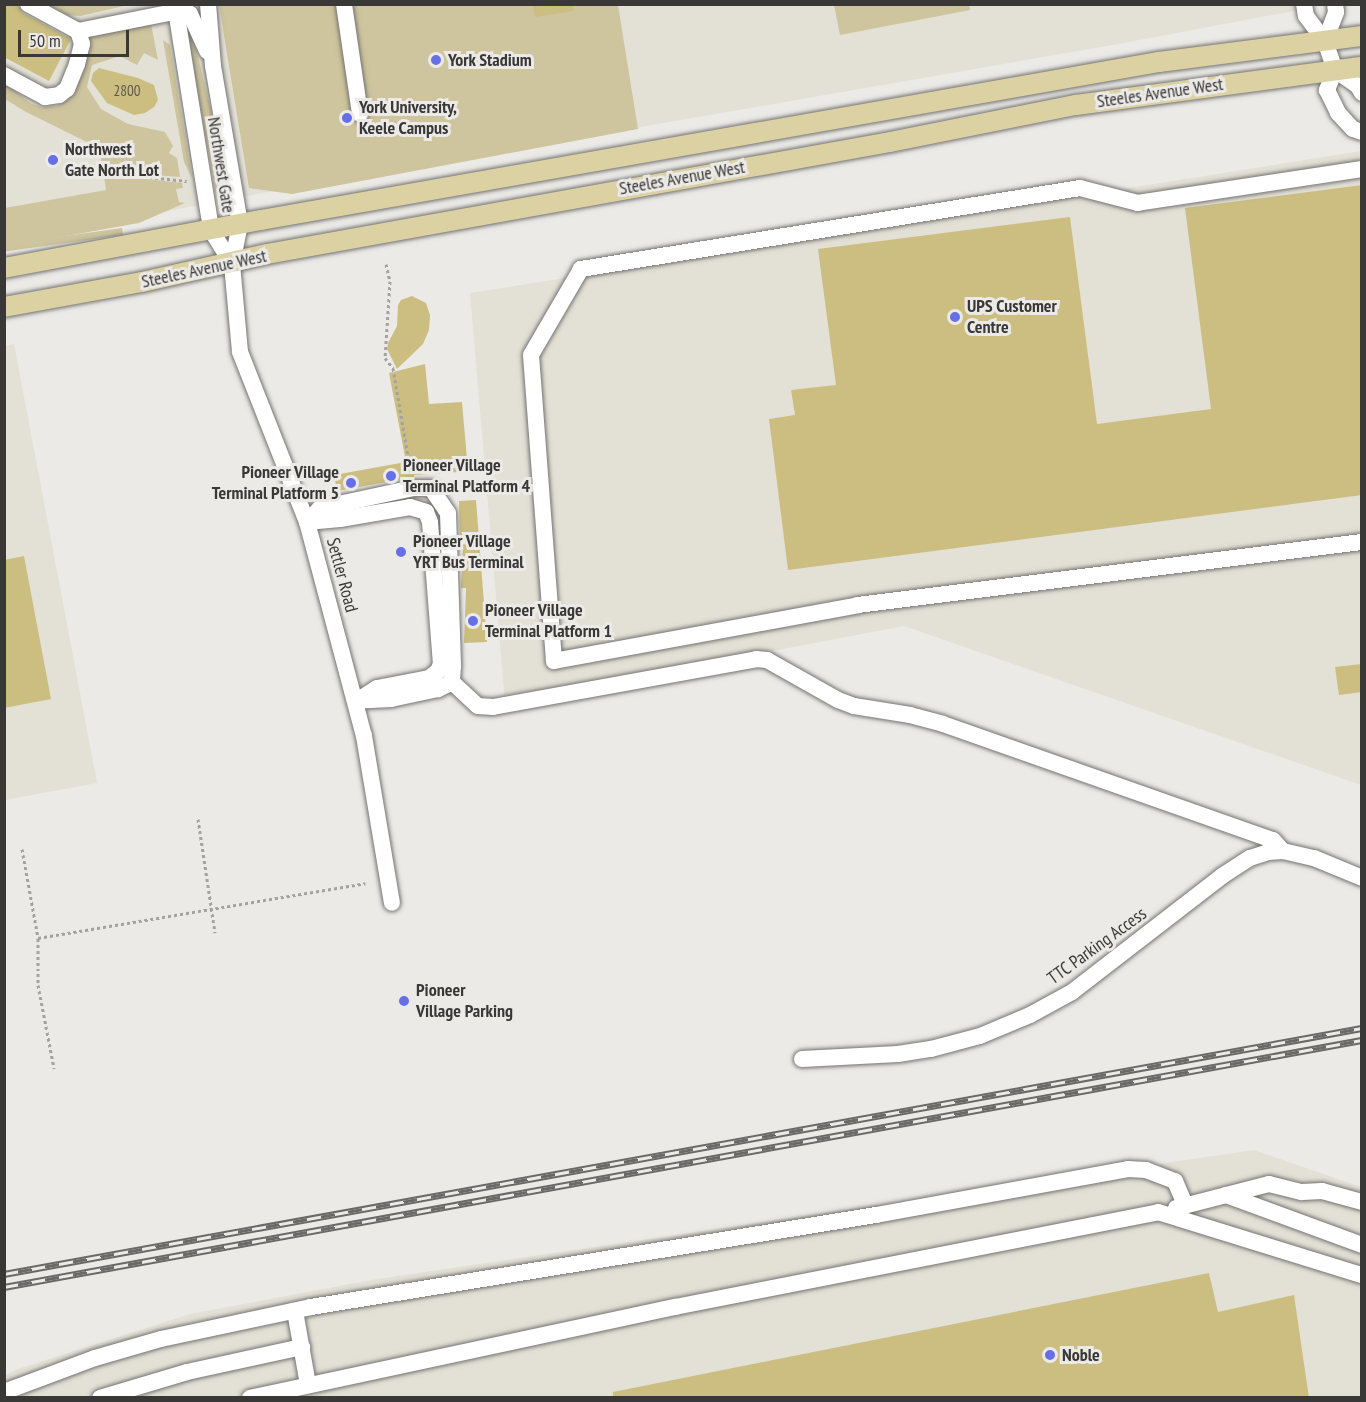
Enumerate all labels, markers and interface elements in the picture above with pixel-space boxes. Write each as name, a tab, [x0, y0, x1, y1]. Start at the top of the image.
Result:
scale bar	[21, 18, 132, 56]
text: 50 m	[29, 29, 61, 52]
place label: York Stadium	[448, 49, 532, 71]
marker: York Stadium	[429, 53, 443, 67]
street label: Steeles Avenue West	[1095, 73, 1225, 113]
house number: 2800	[114, 82, 140, 100]
place label: York University, Keele Campus	[359, 97, 457, 140]
marker: York University, Keele Campus	[340, 111, 354, 125]
street label: Northwest Gate	[203, 116, 239, 214]
place label: Northwest Gate North Lot	[65, 139, 159, 182]
marker: Northwest Gate North Lot	[46, 153, 60, 167]
street label: Steeles Avenue West	[617, 156, 747, 200]
street label: Steeles Avenue West	[139, 245, 269, 293]
place label: UPS Customer Centre	[967, 296, 1057, 338]
marker: UPS Customer Centre	[948, 310, 962, 324]
place label: Pioneer Village Terminal Platform 4	[403, 455, 530, 498]
place label: Pioneer Village Terminal Platform 5	[212, 462, 339, 504]
marker: Pioneer Village Terminal Platform 4	[384, 469, 398, 483]
marker: Pioneer Village Terminal Platform 5	[344, 476, 358, 490]
place label: Pioneer Village YRT Bus Terminal	[413, 531, 525, 574]
street label: Settler Road	[322, 535, 362, 615]
marker: Pioneer Village YRT Bus Terminal	[394, 545, 408, 559]
place label: Pioneer Village Terminal Platform 1	[485, 600, 612, 642]
marker: Pioneer Village Terminal Platform 1	[466, 614, 480, 628]
street label: TTC Parking Access	[1043, 903, 1151, 989]
place label: Pioneer Village Parking	[416, 980, 513, 1022]
marker: Pioneer Village Parking	[397, 994, 411, 1008]
place label: Noble	[1062, 1344, 1100, 1366]
marker: Noble	[1043, 1348, 1057, 1362]

